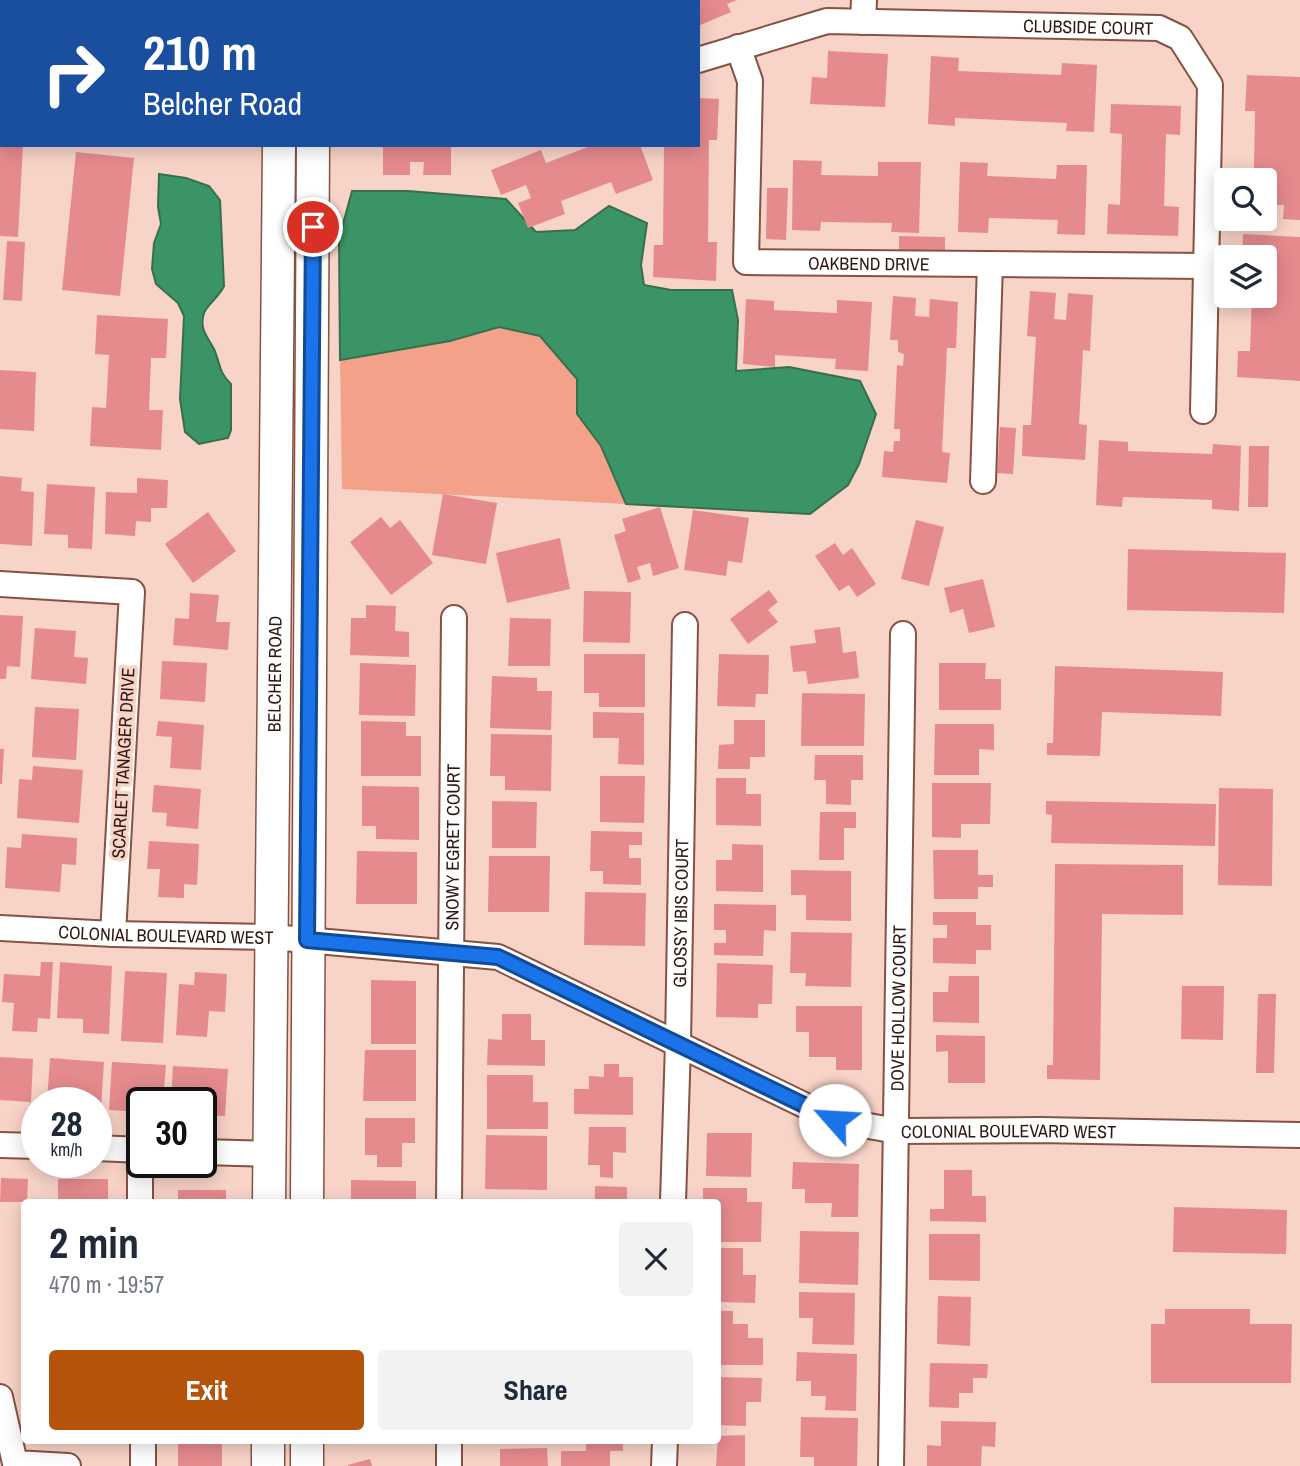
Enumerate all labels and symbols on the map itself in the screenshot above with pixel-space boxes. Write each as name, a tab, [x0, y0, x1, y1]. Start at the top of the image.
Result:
street label: CLUBSIDE COURT	[1023, 13, 1154, 40]
pin	[283, 197, 343, 257]
street label: OAKBEND DRIVE	[808, 250, 930, 276]
street label: BELCHER ROAD	[261, 616, 287, 732]
street label: SCARLET TANAGER DRIVE	[106, 667, 140, 859]
street label: SNOWY EGRET COURT	[439, 764, 465, 930]
street label: GLOSSY IBIS COURT	[666, 838, 694, 988]
street label: COLONIAL BOULEVARD WEST	[58, 919, 274, 950]
street label: DOVE HOLLOW COURT	[884, 925, 911, 1091]
position arrow	[798, 1083, 872, 1157]
speed limit sign: 30	[126, 1087, 217, 1178]
street label: COLONIAL BOULEVARD WEST	[901, 1117, 1116, 1144]

